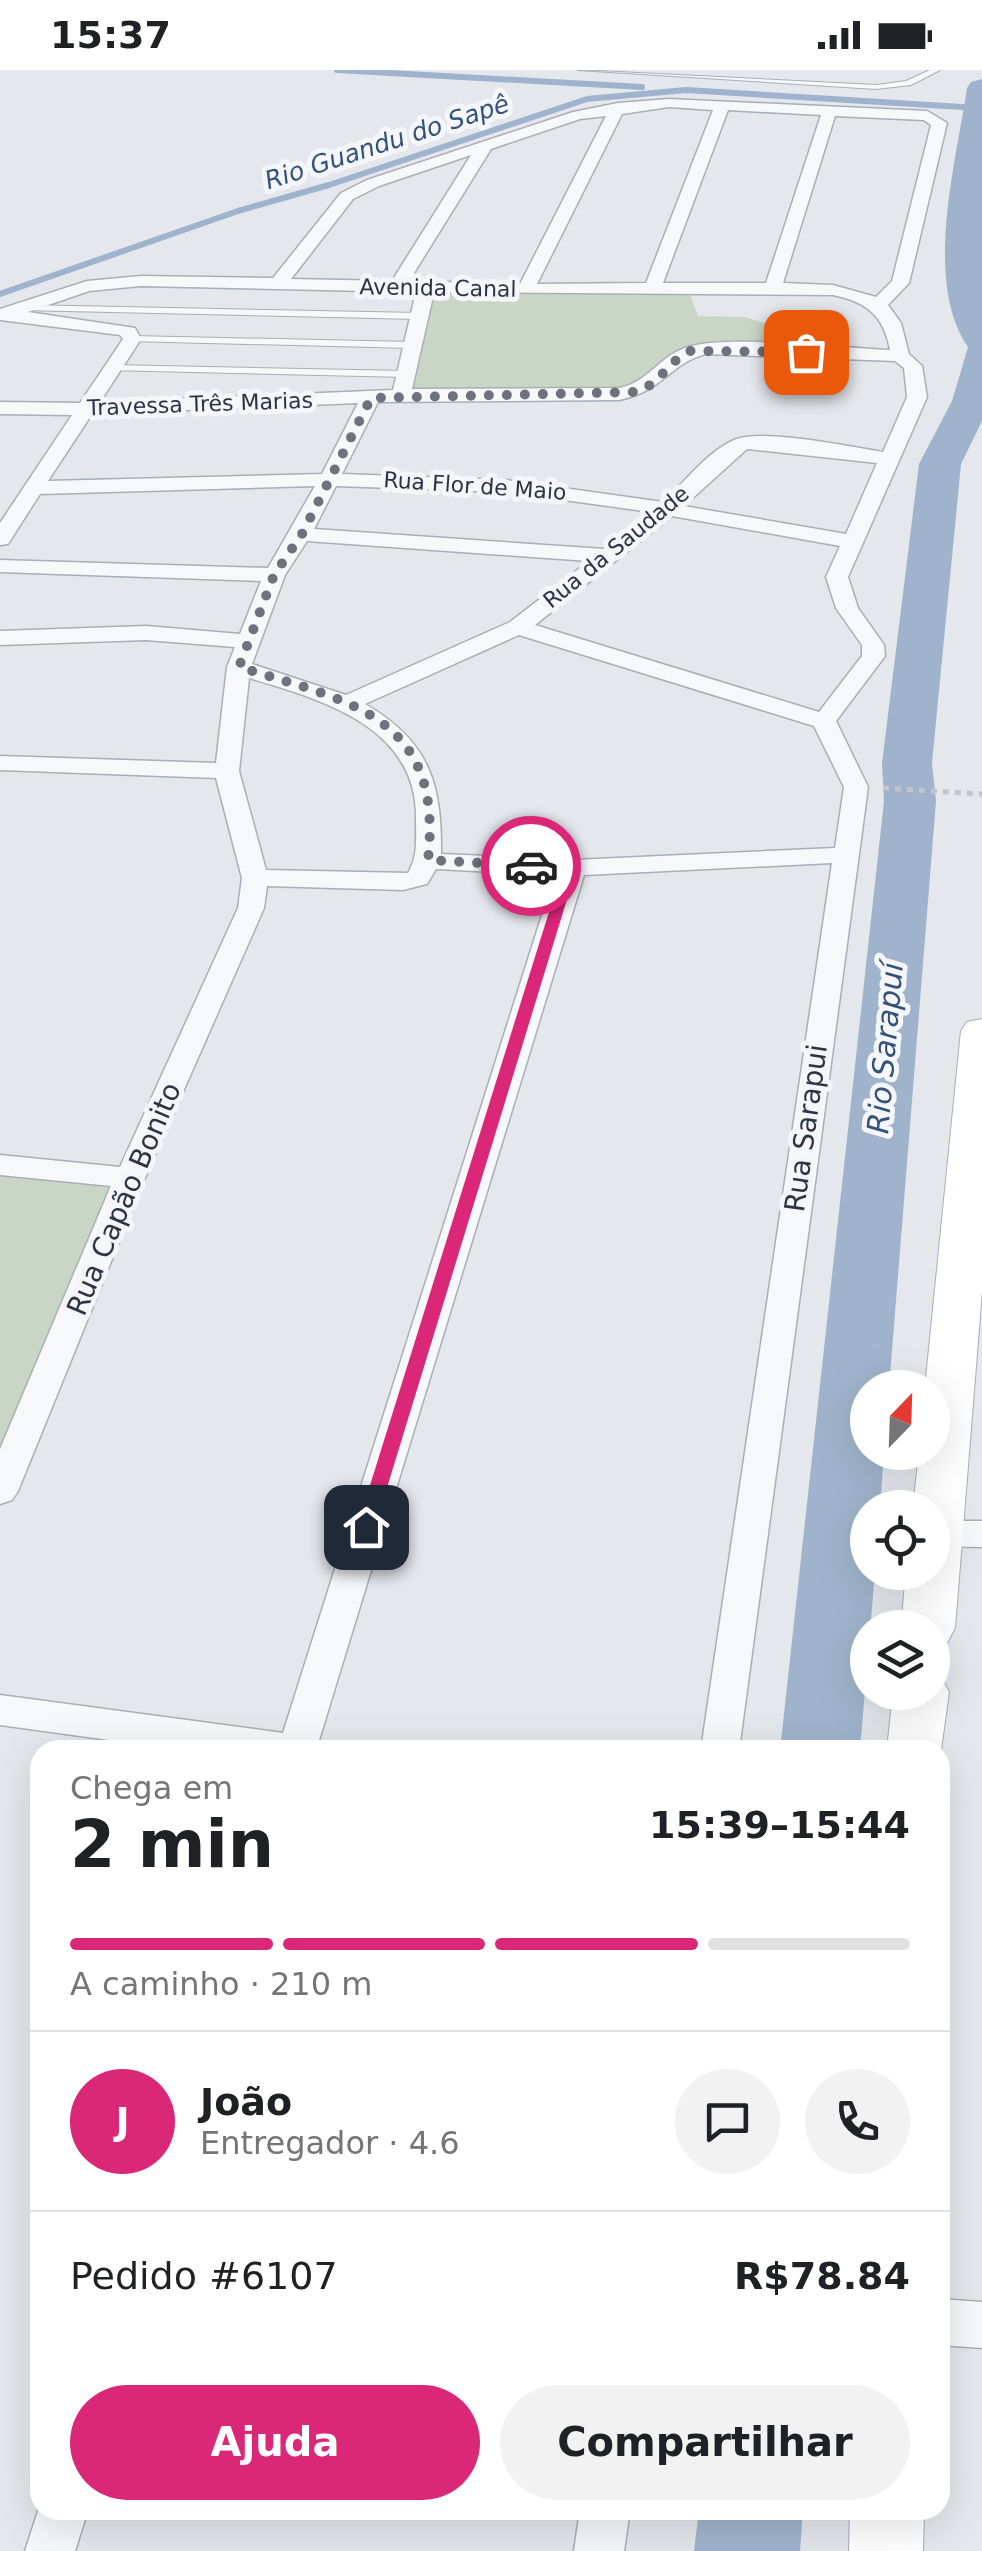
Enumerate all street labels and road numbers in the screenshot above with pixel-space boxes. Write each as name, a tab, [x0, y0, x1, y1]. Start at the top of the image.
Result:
street label: Avenida Canal	[359, 274, 517, 302]
street label: Travessa Três Marias	[86, 388, 313, 420]
street label: Rua Flor de Maio	[383, 467, 567, 505]
street label: Rua da Saudade	[538, 481, 694, 613]
street label: Rua Sarapui	[778, 1042, 834, 1214]
street label: Rua Capão Bonito	[60, 1078, 188, 1320]

